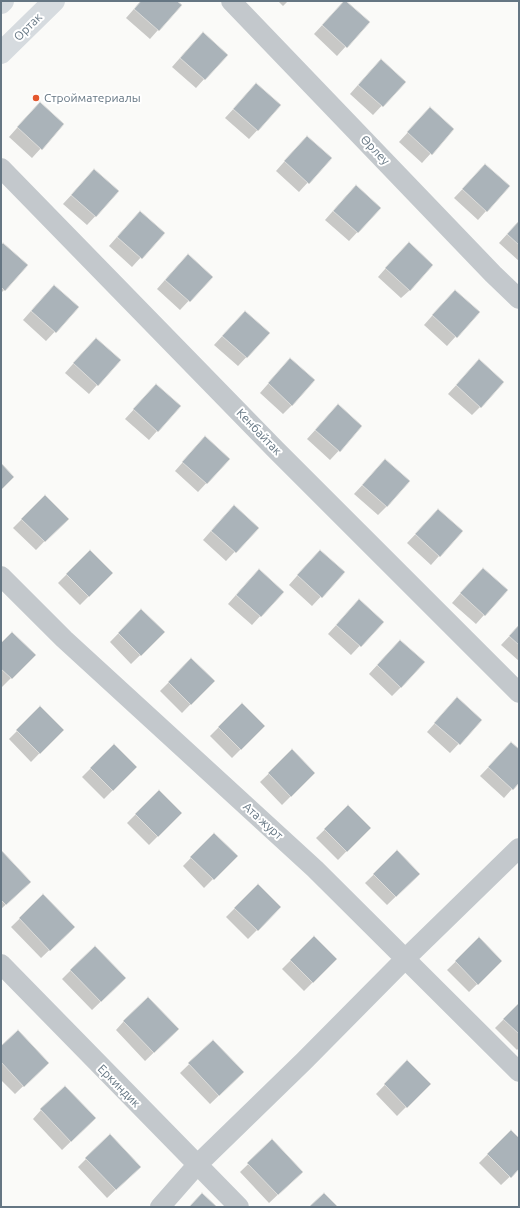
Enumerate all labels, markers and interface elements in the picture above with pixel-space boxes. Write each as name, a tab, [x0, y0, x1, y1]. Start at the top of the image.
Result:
street label: Ортак	[11, 10, 45, 44]
place label: Стройматериалы	[44, 91, 141, 105]
marker: Стройматериалы	[31, 93, 41, 103]
street label: Өрлеу	[357, 132, 393, 168]
street label: Кенбайтак	[233, 406, 285, 458]
street label: Ата журт	[240, 799, 286, 843]
street label: Еркиндик	[95, 1062, 143, 1110]

